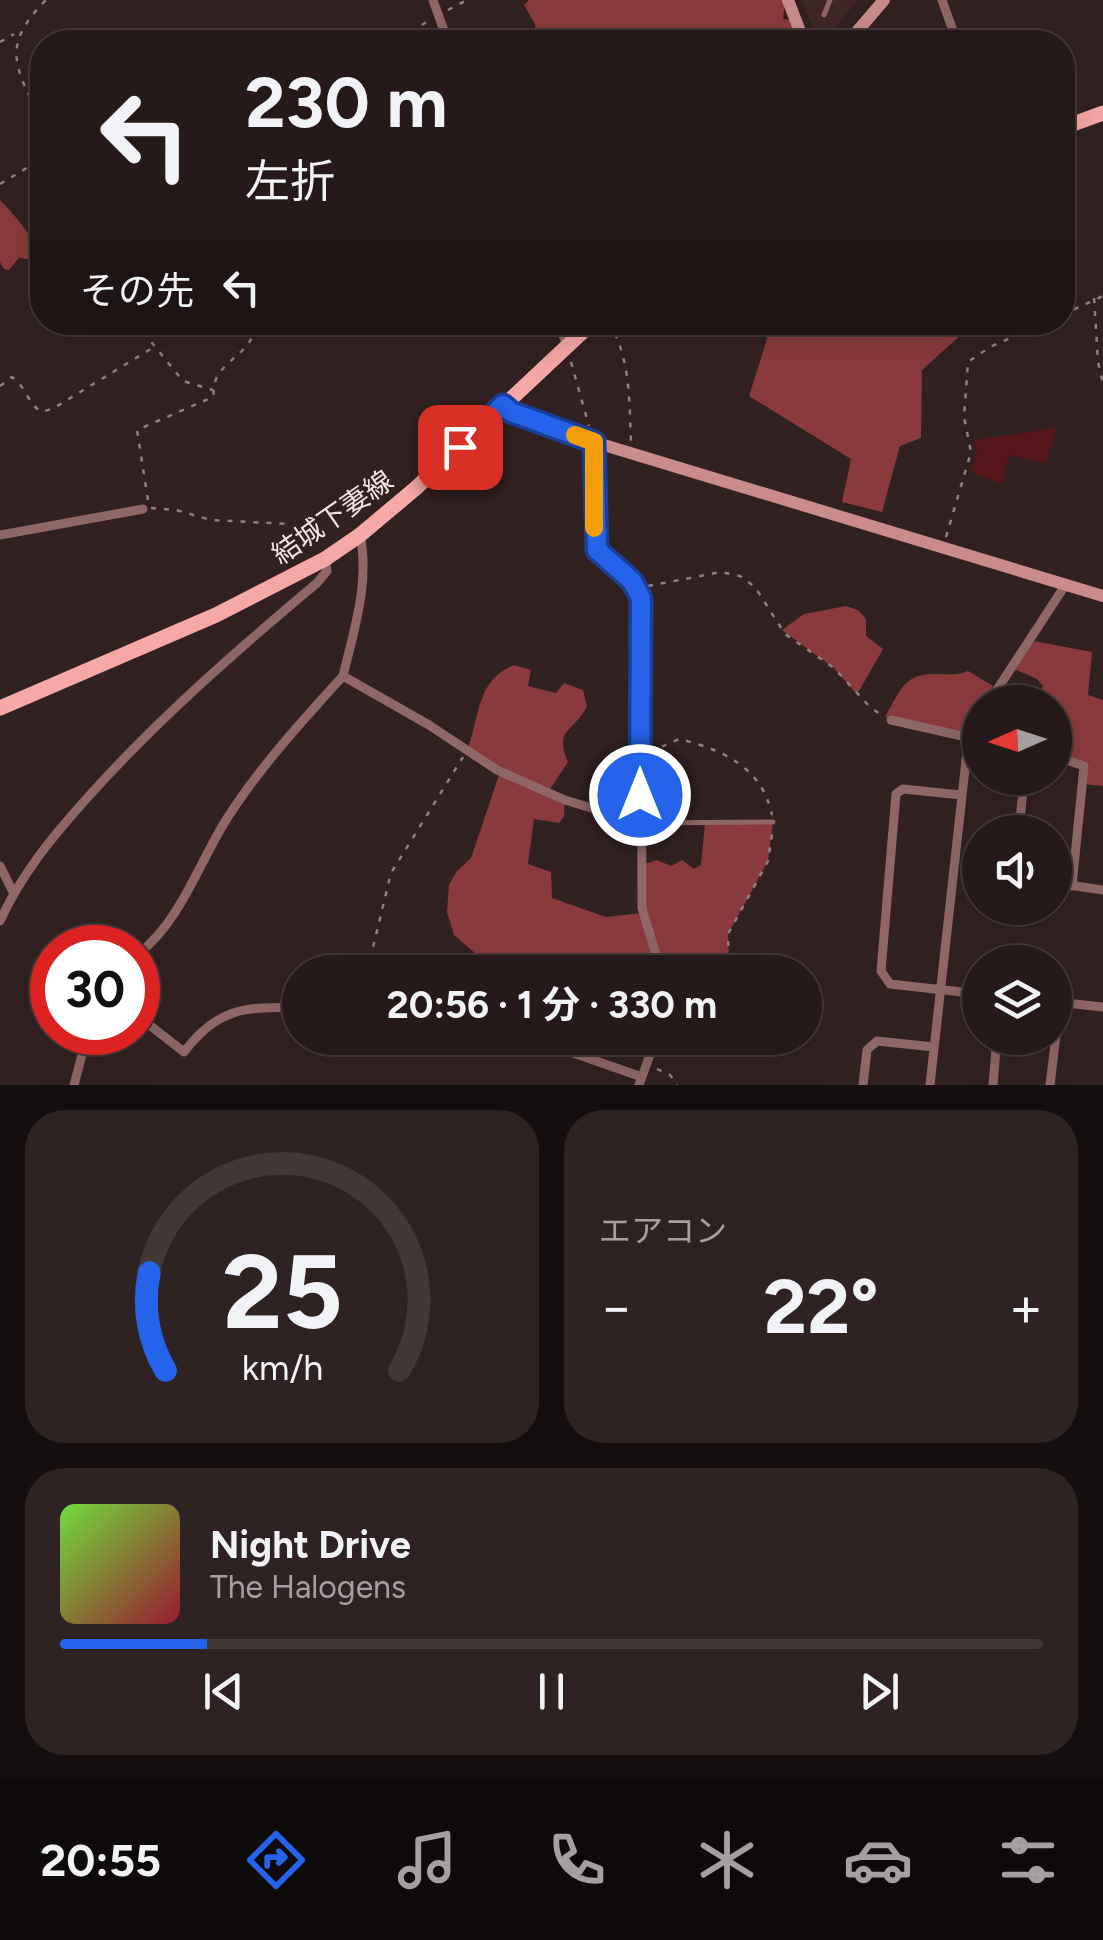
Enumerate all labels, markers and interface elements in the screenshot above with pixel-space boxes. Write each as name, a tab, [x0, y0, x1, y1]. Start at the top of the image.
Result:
text: 230 m	[245, 60, 448, 145]
icon: left	[80, 70, 210, 200]
text: 左折	[245, 154, 335, 208]
icon: left	[214, 260, 269, 315]
text: その先	[80, 268, 194, 314]
pin	[418, 405, 503, 490]
icon: arrive	[433, 420, 488, 475]
street label: 結城下妻線	[265, 463, 399, 571]
north arrow	[962, 685, 1072, 795]
map controls	[962, 685, 1072, 1055]
position arrow	[588, 743, 692, 847]
button: sound	[962, 815, 1072, 925]
speed limit sign: 30	[30, 925, 160, 1055]
button: layers	[962, 945, 1072, 1055]
text: 20:56 · 1 分 · 330 m	[387, 982, 717, 1028]
text: エアコン	[599, 1212, 727, 1250]
text: 25	[222, 1229, 342, 1354]
text: 22°	[763, 1262, 879, 1352]
text: −	[599, 1274, 633, 1340]
text: +	[1009, 1274, 1043, 1340]
text: km/h	[241, 1346, 323, 1389]
text: Night Drive	[210, 1522, 411, 1568]
text: The Halogens	[210, 1568, 406, 1606]
icon: previous	[196, 1664, 251, 1719]
icon: pause	[524, 1664, 579, 1719]
icon: next	[852, 1664, 907, 1719]
icon: directions	[241, 1825, 311, 1895]
icon: music	[392, 1825, 462, 1895]
icon: phone	[542, 1825, 612, 1895]
icon: climate	[692, 1825, 762, 1895]
icon: car	[843, 1825, 913, 1895]
icon: filters	[993, 1825, 1063, 1895]
text: 20:55	[40, 1833, 161, 1887]

